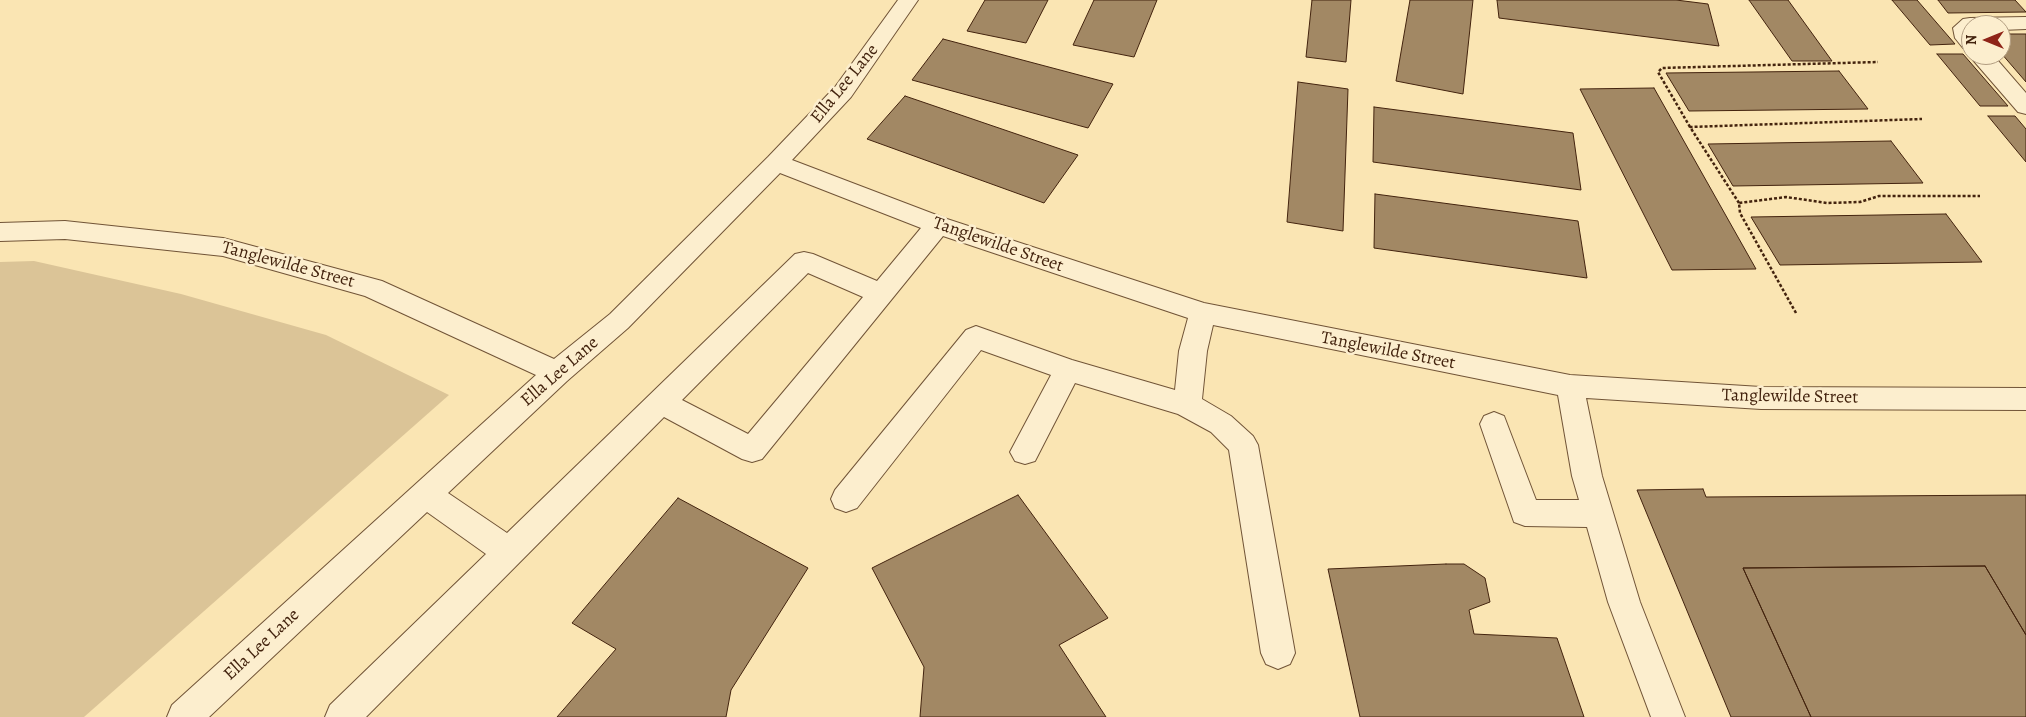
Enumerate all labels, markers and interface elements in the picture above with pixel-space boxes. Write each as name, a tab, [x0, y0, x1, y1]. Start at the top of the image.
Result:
north arrow	[1961, 15, 2011, 65]
text: N	[1962, 35, 1981, 45]
street label: Ella Lee Lane	[807, 40, 883, 128]
street label: Tanglewilde Street	[930, 213, 1066, 277]
street label: Tanglewilde Street	[219, 237, 357, 293]
street label: Tanglewilde Street	[1319, 327, 1457, 375]
street label: Ella Lee Lane	[517, 332, 603, 412]
street label: Tanglewilde Street	[1722, 385, 1858, 409]
street label: Ella Lee Lane	[220, 604, 304, 686]

